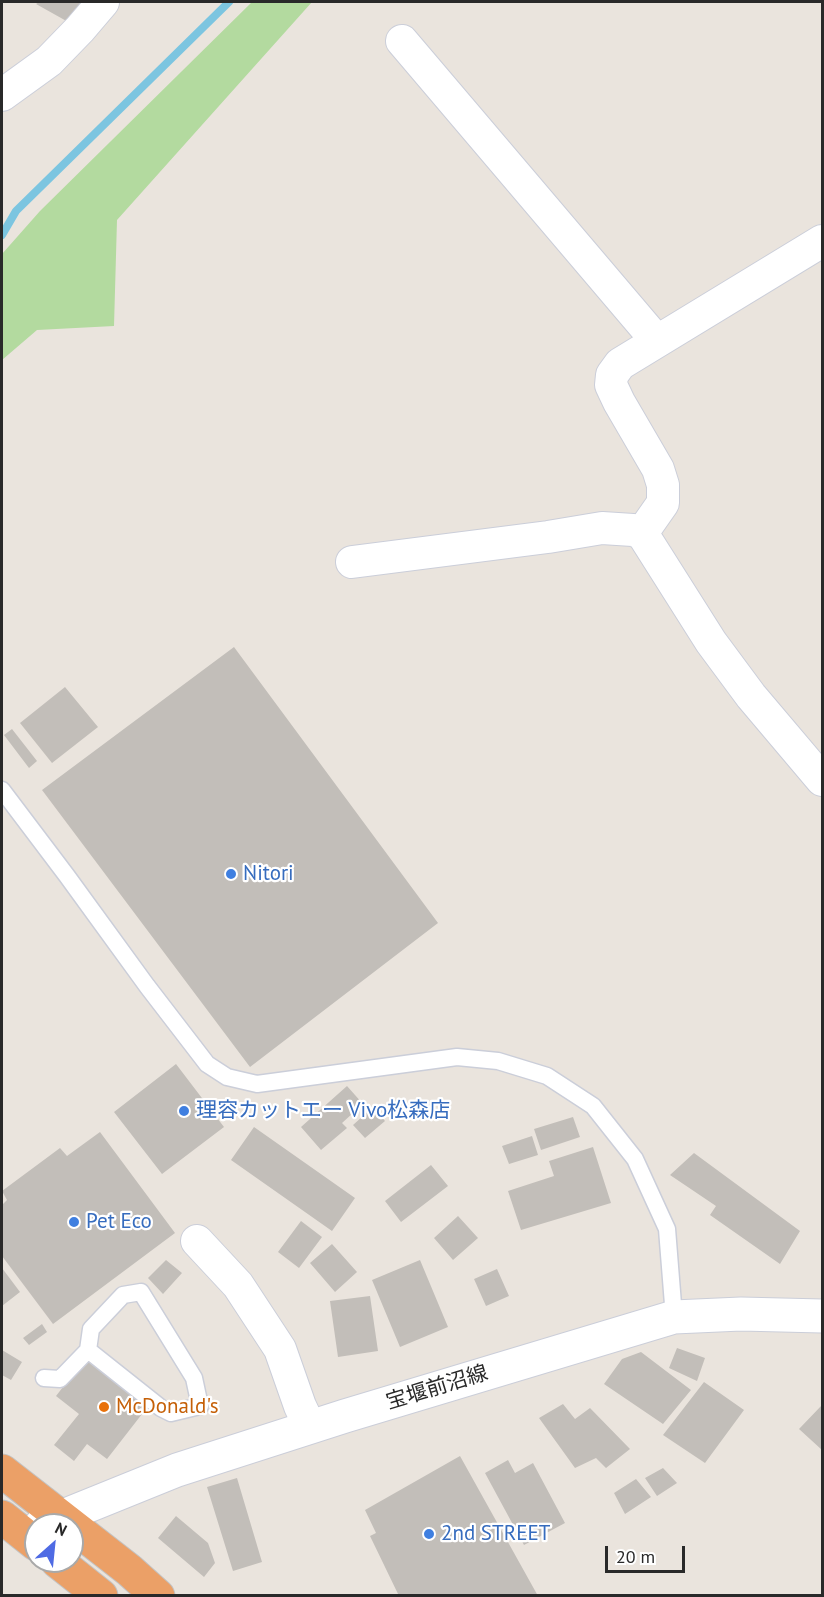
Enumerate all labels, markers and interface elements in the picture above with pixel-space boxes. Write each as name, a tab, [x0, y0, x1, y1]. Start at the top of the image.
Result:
place label: Nitori	[243, 861, 294, 887]
marker: Nitori	[224, 867, 238, 881]
place label: 理容カットエー Vivo松森店	[196, 1098, 450, 1124]
marker: 理容カットエー Vivo松森店	[177, 1104, 191, 1118]
place label: Pet Eco	[86, 1209, 152, 1235]
marker: Pet Eco	[67, 1215, 81, 1229]
street label: 宝堰前沼線	[383, 1361, 491, 1415]
place label: McDonald's	[116, 1394, 219, 1420]
marker: McDonald's	[97, 1400, 111, 1414]
north arrow	[24, 1513, 84, 1573]
text: N	[52, 1517, 70, 1540]
place label: 2nd STREET	[441, 1521, 550, 1547]
marker: 2nd STREET	[422, 1527, 436, 1541]
scale bar	[608, 1534, 688, 1572]
text: 20 m	[616, 1545, 655, 1568]

